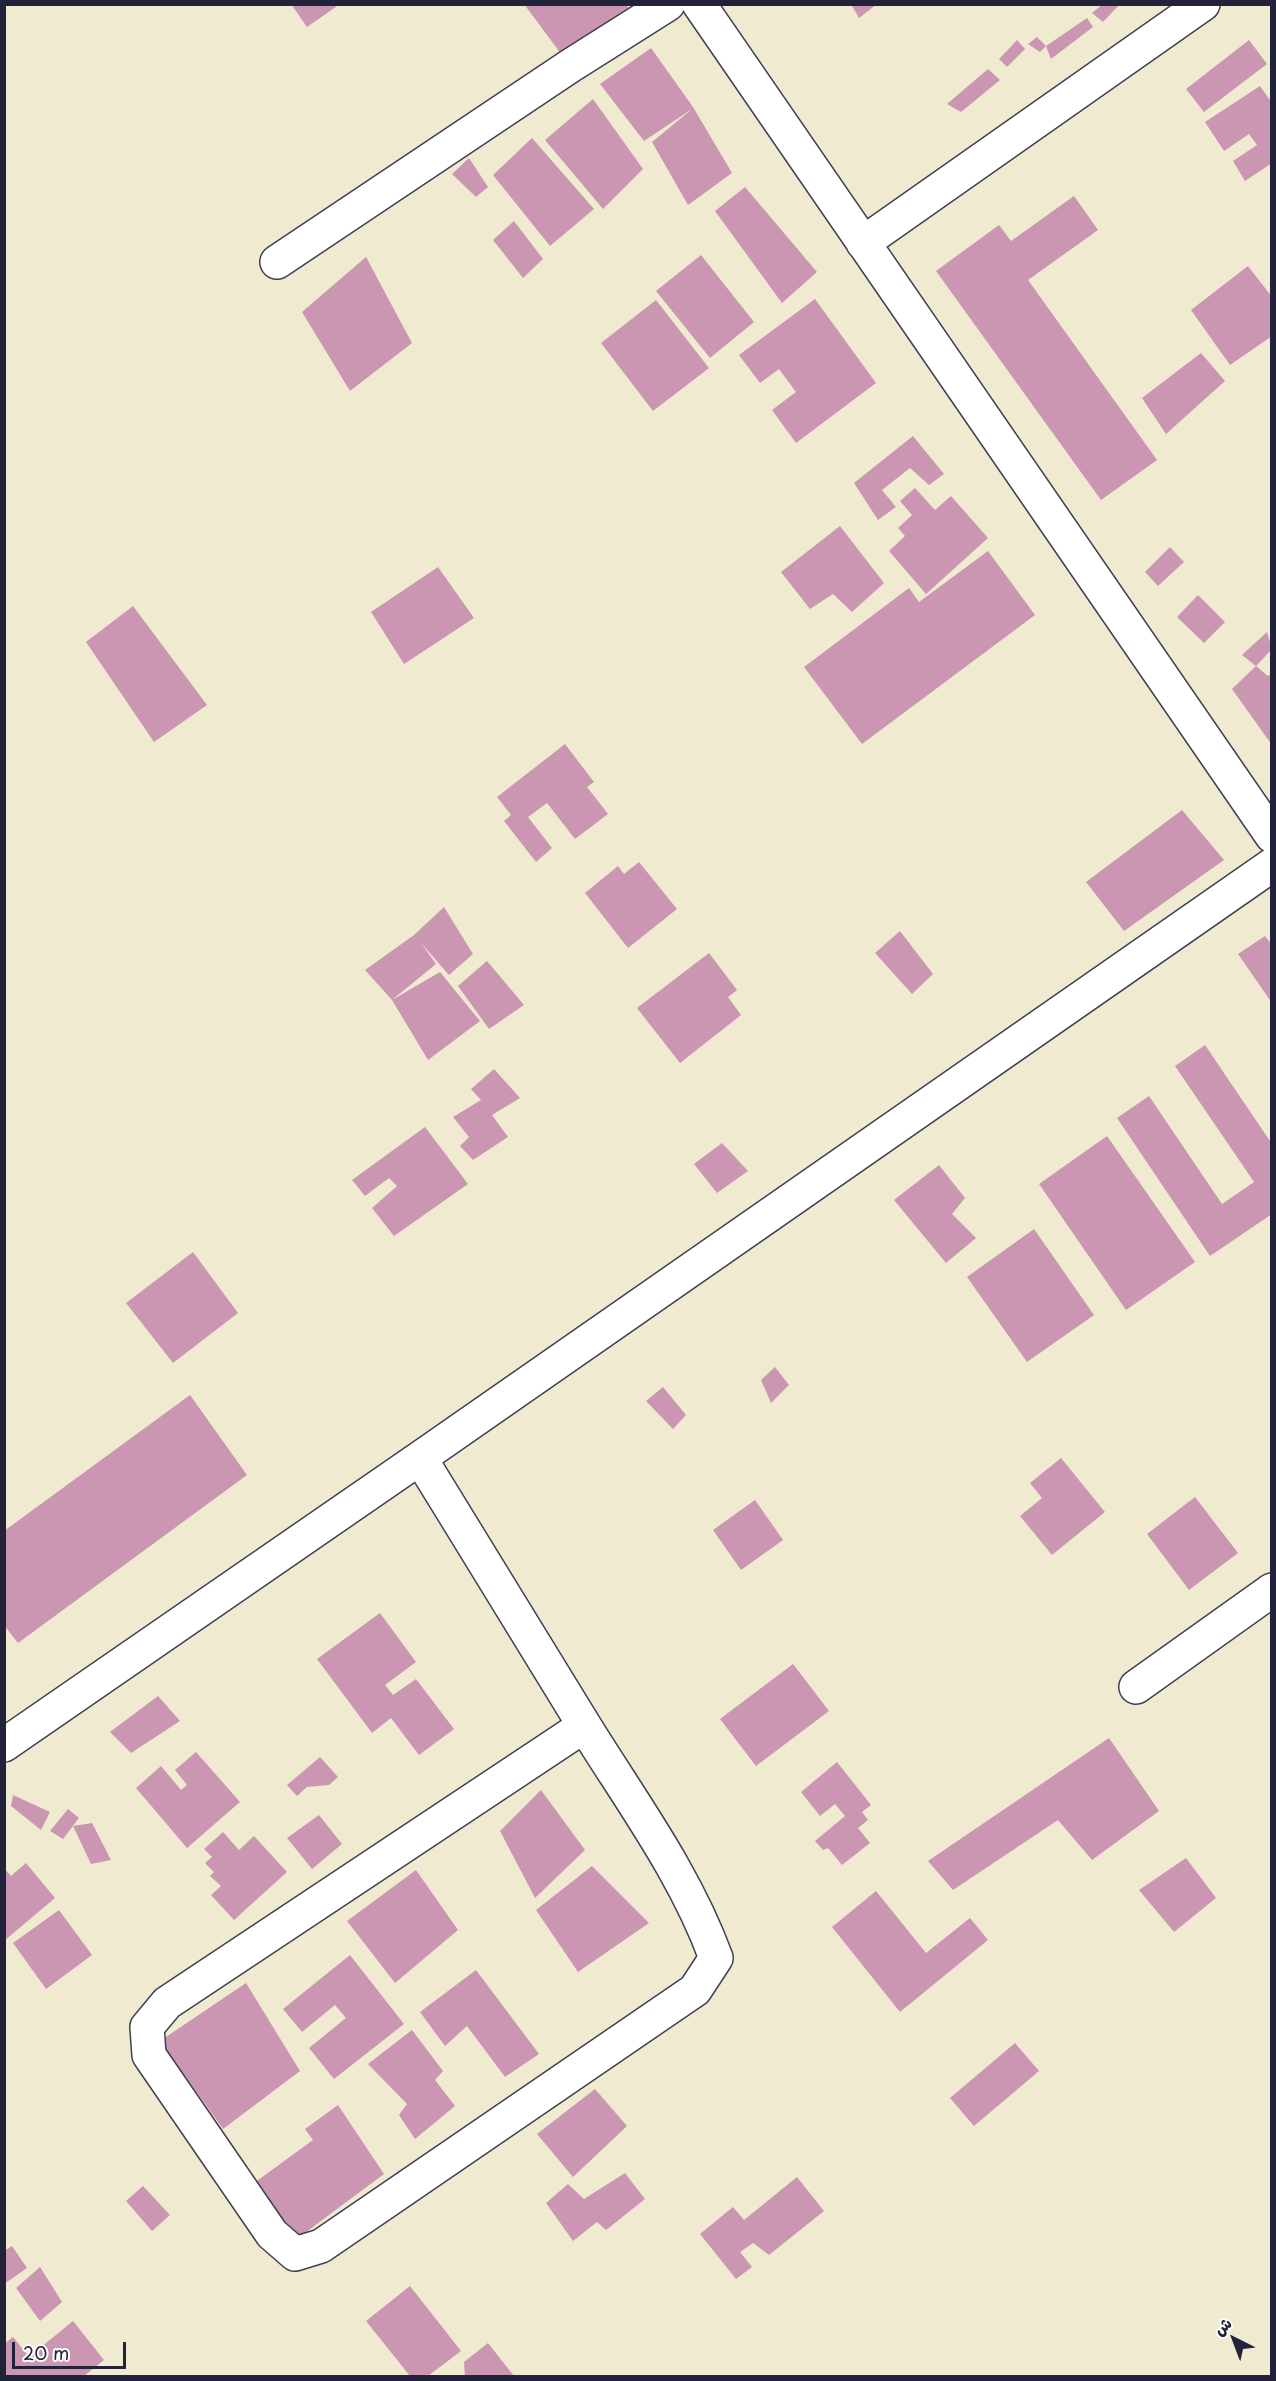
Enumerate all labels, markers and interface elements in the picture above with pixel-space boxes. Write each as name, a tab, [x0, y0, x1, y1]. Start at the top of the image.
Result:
north arrow	[1204, 2309, 1264, 2369]
text: ش	[1207, 2311, 1237, 2340]
scale bar	[15, 2330, 129, 2368]
text: 20 m	[23, 2339, 69, 2366]

